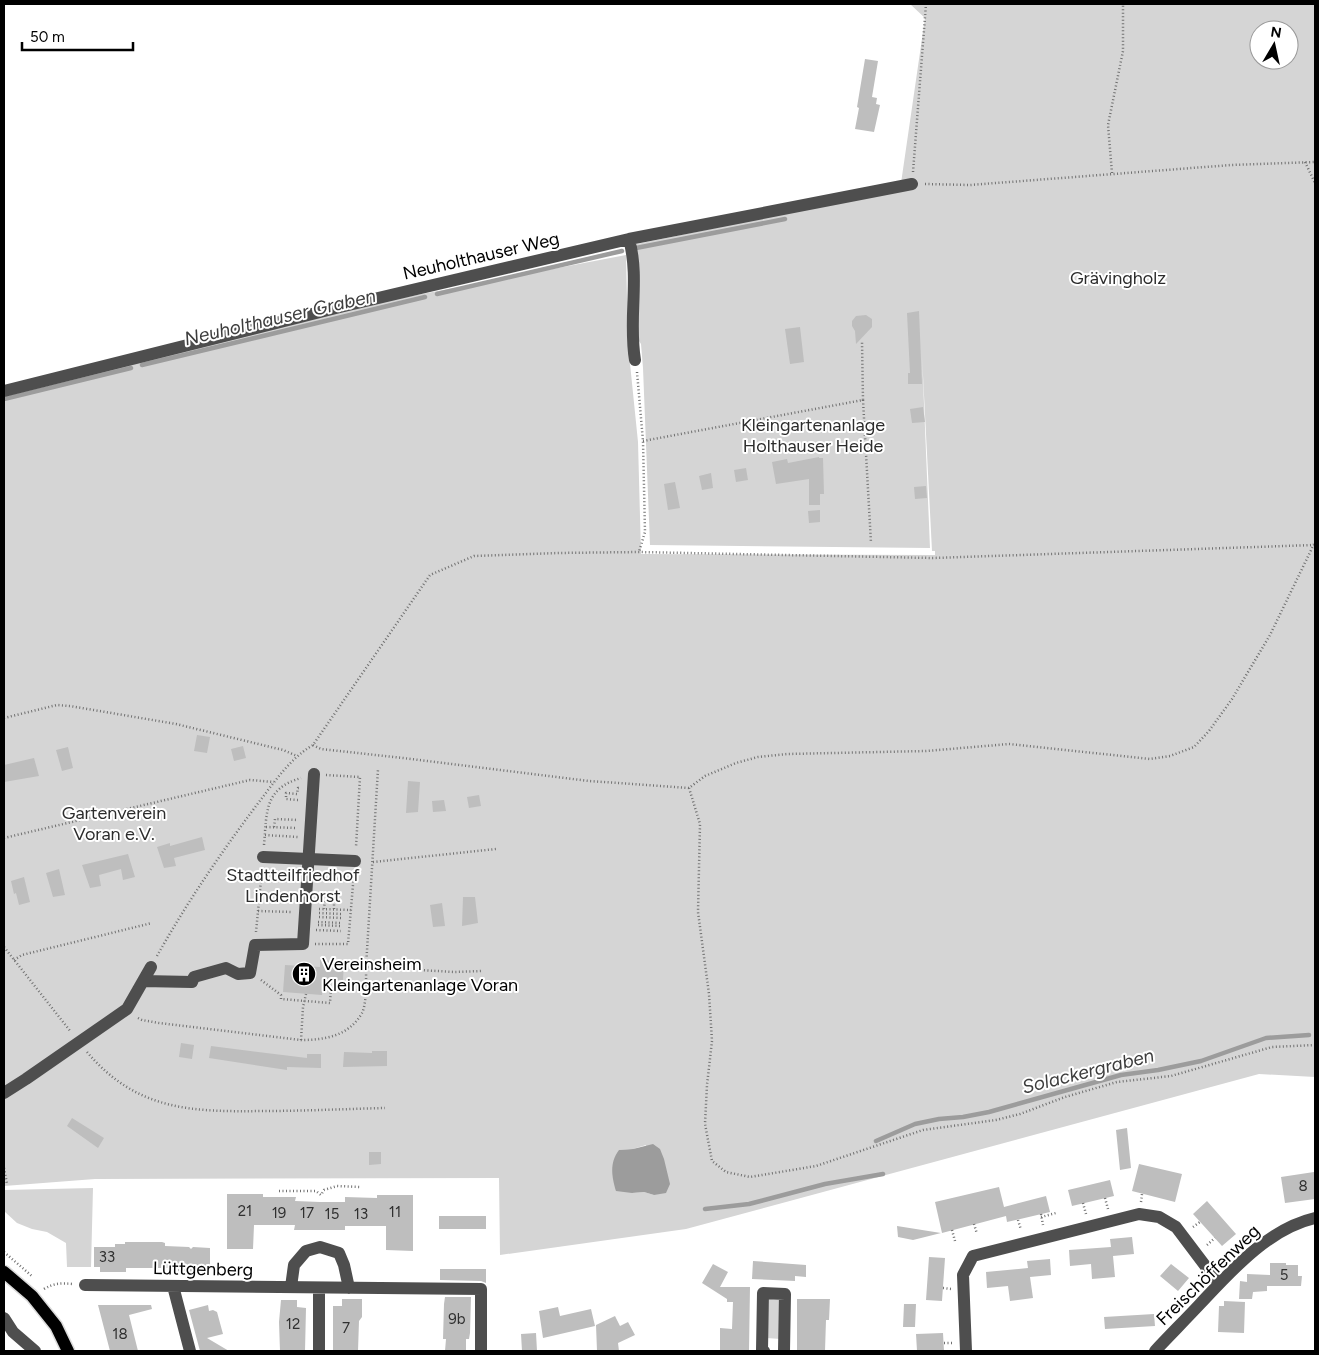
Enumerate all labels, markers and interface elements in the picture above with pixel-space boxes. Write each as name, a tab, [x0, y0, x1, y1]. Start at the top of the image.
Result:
scale bar	[22, 20, 134, 52]
north arrow	[1249, 20, 1299, 70]
text: N	[1269, 23, 1283, 42]
text: 50 m	[30, 28, 65, 46]
street label: Neuholthauser Weg	[401, 227, 561, 285]
park label: Grävingholz	[1070, 267, 1166, 289]
water label: Neuholthauser Graben	[182, 284, 378, 350]
park label: Kleingartenanlage Holthauser Heide	[741, 414, 885, 457]
park label: Gartenverein Voran e.V.	[62, 802, 166, 845]
park label: Stadtteilfriedhof Lindenhorst	[226, 864, 360, 907]
place label: Vereinsheim Kleingartenanlage Voran	[322, 953, 518, 996]
building icon: Vereinsheim Kleingartenanlage Voran	[291, 961, 317, 987]
water label: Solackergraben	[1020, 1043, 1157, 1099]
house number: 8	[1298, 1177, 1308, 1195]
house number: 21	[238, 1202, 252, 1220]
house number: 11	[389, 1203, 401, 1221]
house number: 19	[272, 1204, 286, 1222]
house number: 17	[300, 1204, 314, 1222]
house number: 15	[325, 1205, 339, 1223]
house number: 13	[354, 1205, 368, 1223]
street label: Freischöffenweg	[1152, 1220, 1264, 1330]
house number: 33	[99, 1248, 115, 1266]
street label: Lüttgenberg	[153, 1257, 253, 1281]
house number: 5	[1280, 1266, 1288, 1284]
house number: 9b	[448, 1310, 466, 1328]
house number: 12	[286, 1315, 300, 1333]
house number: 7	[342, 1319, 350, 1337]
house number: 18	[112, 1325, 128, 1343]

